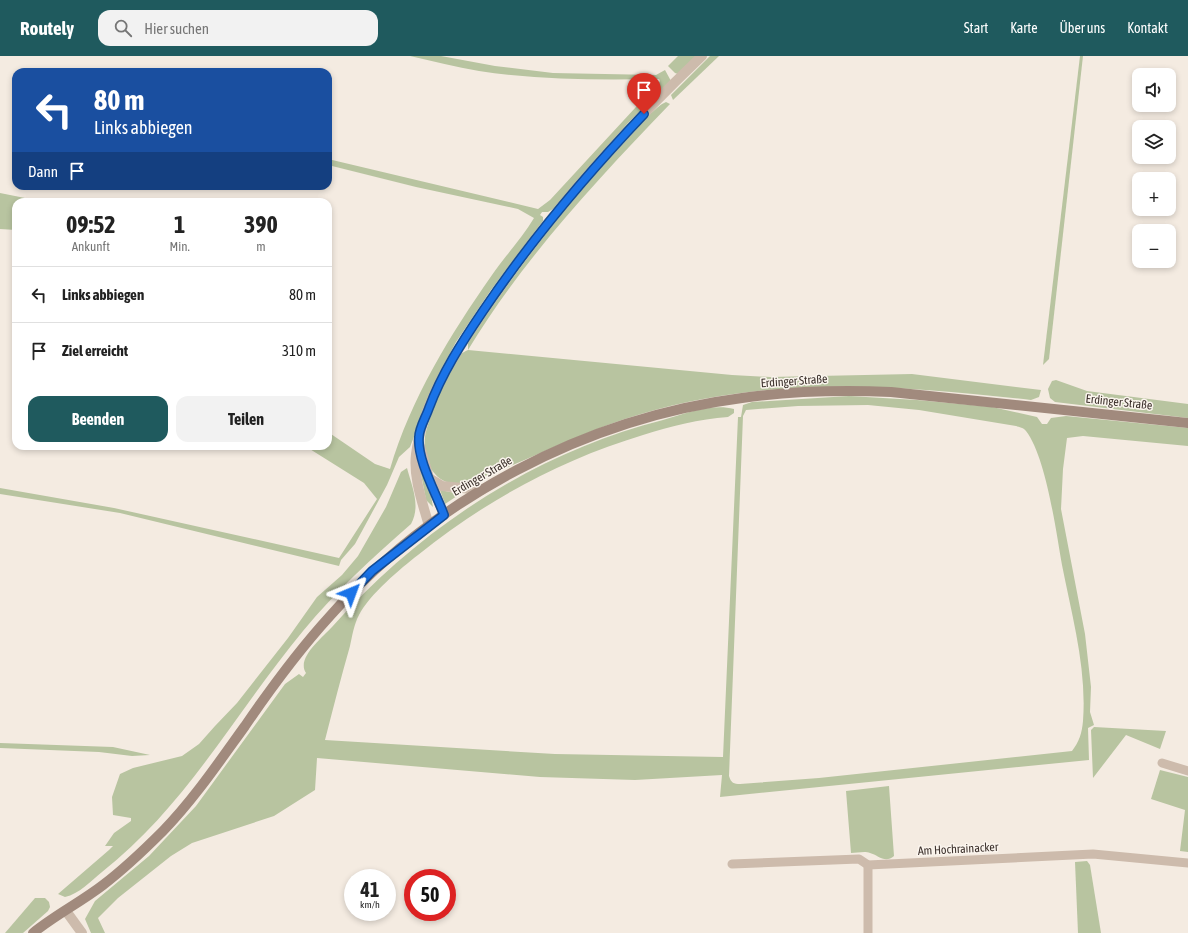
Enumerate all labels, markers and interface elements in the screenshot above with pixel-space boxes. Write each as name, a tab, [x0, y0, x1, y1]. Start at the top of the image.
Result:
search box	[98, 10, 378, 46]
text: Routely	[20, 17, 74, 39]
icon: search	[112, 17, 134, 39]
text: Hier suchen	[144, 20, 209, 37]
text: Start	[964, 20, 988, 36]
text: Karte	[1010, 20, 1038, 36]
text: Über uns	[1060, 20, 1105, 36]
text: Kontakt	[1127, 20, 1168, 36]
map controls	[1132, 68, 1176, 268]
button: sound	[1132, 68, 1176, 112]
pin	[627, 73, 661, 114]
icon: arrive	[633, 79, 655, 101]
icon: left	[28, 84, 80, 136]
text: 80 m	[94, 84, 144, 116]
text: Links abbiegen	[94, 117, 193, 138]
button: layers	[1132, 120, 1176, 164]
icon: arrive	[66, 160, 88, 182]
text: Dann	[28, 163, 58, 180]
button: +	[1132, 172, 1176, 216]
text: 09:52	[66, 211, 116, 238]
text: 1	[174, 211, 185, 238]
text: 390	[244, 211, 278, 238]
button: −	[1132, 224, 1176, 268]
text: Ankunft	[72, 239, 110, 254]
text: Min.	[170, 239, 190, 254]
text: m	[256, 239, 266, 254]
icon: left	[28, 284, 50, 306]
text: Links abbiegen	[62, 286, 144, 303]
text: 80 m	[289, 286, 316, 303]
icon: arrive	[28, 340, 50, 362]
text: Ziel erreicht	[62, 342, 128, 359]
text: 310 m	[282, 342, 316, 359]
street label: Erdinger Straße	[760, 372, 828, 390]
street label: Erdinger Straße	[1085, 392, 1153, 412]
button: Beenden	[28, 396, 168, 442]
button: Teilen	[176, 396, 316, 442]
street label: Erdinger Straße	[450, 453, 514, 499]
position arrow	[330, 572, 372, 614]
street label: Am Hochrainacker	[917, 840, 999, 858]
speed limit sign: 50	[404, 869, 456, 921]
text: 41	[361, 878, 379, 901]
text: km/h	[360, 899, 380, 910]

